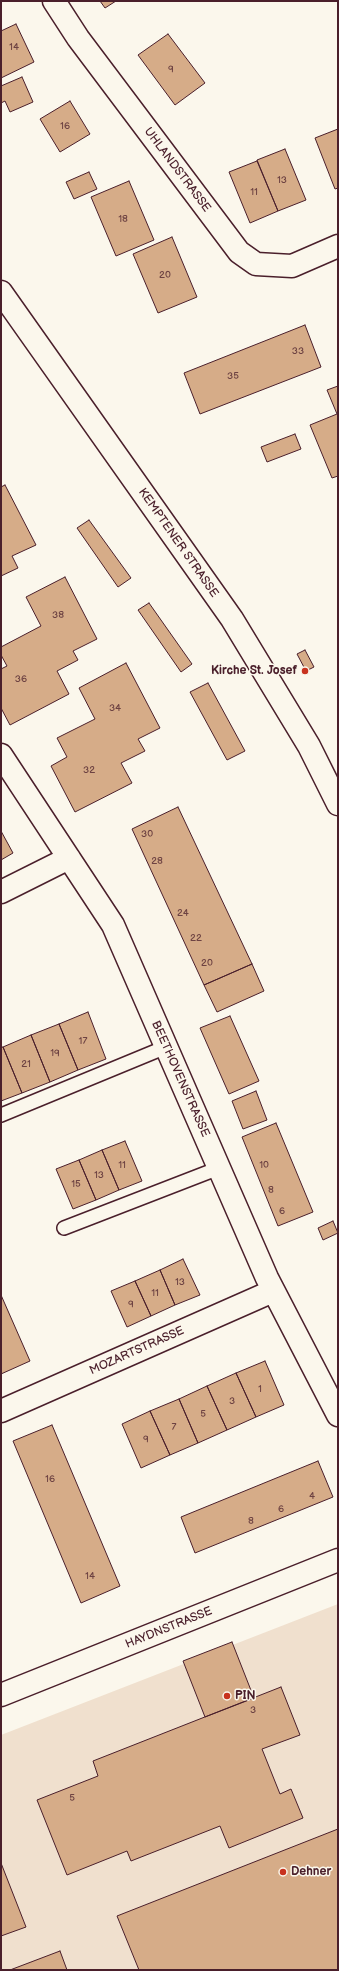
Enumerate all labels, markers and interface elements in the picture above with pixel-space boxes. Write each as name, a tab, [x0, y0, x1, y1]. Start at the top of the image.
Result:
house number: 14	[9, 41, 19, 53]
house number: 9	[168, 63, 174, 75]
house number: 16	[60, 120, 70, 132]
street label: UHLANDSTRASSE	[141, 125, 213, 215]
house number: 13	[277, 174, 287, 186]
house number: 11	[250, 186, 258, 198]
house number: 18	[118, 213, 128, 225]
house number: 20	[159, 269, 171, 281]
house number: 33	[292, 345, 304, 357]
house number: 35	[227, 370, 239, 382]
street label: KEMPTENER STRASSE	[135, 486, 221, 600]
house number: 38	[52, 609, 64, 621]
place label: Kirche St. Josef	[211, 664, 297, 678]
marker: Kirche St. Josef	[300, 666, 310, 676]
house number: 36	[15, 673, 27, 685]
house number: 34	[109, 702, 121, 714]
house number: 32	[83, 764, 95, 776]
house number: 30	[141, 828, 153, 840]
house number: 28	[151, 855, 163, 867]
house number: 24	[177, 907, 189, 919]
house number: 22	[190, 932, 202, 944]
house number: 20	[201, 957, 213, 969]
street label: BEETHOVENSTRASSE	[148, 1019, 212, 1139]
house number: 17	[79, 1035, 87, 1047]
house number: 19	[50, 1047, 60, 1059]
house number: 21	[21, 1058, 31, 1070]
house number: 11	[118, 1159, 126, 1171]
house number: 10	[259, 1159, 269, 1171]
house number: 13	[94, 1169, 104, 1181]
house number: 15	[71, 1178, 81, 1190]
house number: 8	[268, 1184, 274, 1196]
house number: 6	[279, 1205, 285, 1217]
house number: 13	[175, 1276, 185, 1288]
house number: 11	[151, 1287, 159, 1299]
house number: 9	[128, 1298, 134, 1310]
street label: MOZARTSTRASSE	[87, 1324, 187, 1378]
house number: 1	[258, 1383, 262, 1395]
house number: 3	[229, 1395, 235, 1407]
house number: 5	[200, 1408, 206, 1420]
house number: 7	[172, 1421, 176, 1433]
house number: 9	[143, 1433, 149, 1445]
house number: 16	[45, 1473, 55, 1485]
house number: 4	[309, 1490, 315, 1502]
house number: 6	[278, 1503, 284, 1515]
house number: 8	[248, 1515, 254, 1527]
house number: 14	[85, 1570, 95, 1582]
street label: HAYDNSTRASSE	[124, 1604, 214, 1652]
place label: PIN	[235, 1689, 256, 1703]
marker: PIN	[222, 1691, 232, 1701]
house number: 3	[250, 1704, 256, 1716]
house number: 5	[69, 1792, 75, 1804]
place label: Dehner	[291, 1865, 331, 1879]
marker: Dehner	[278, 1867, 288, 1877]

